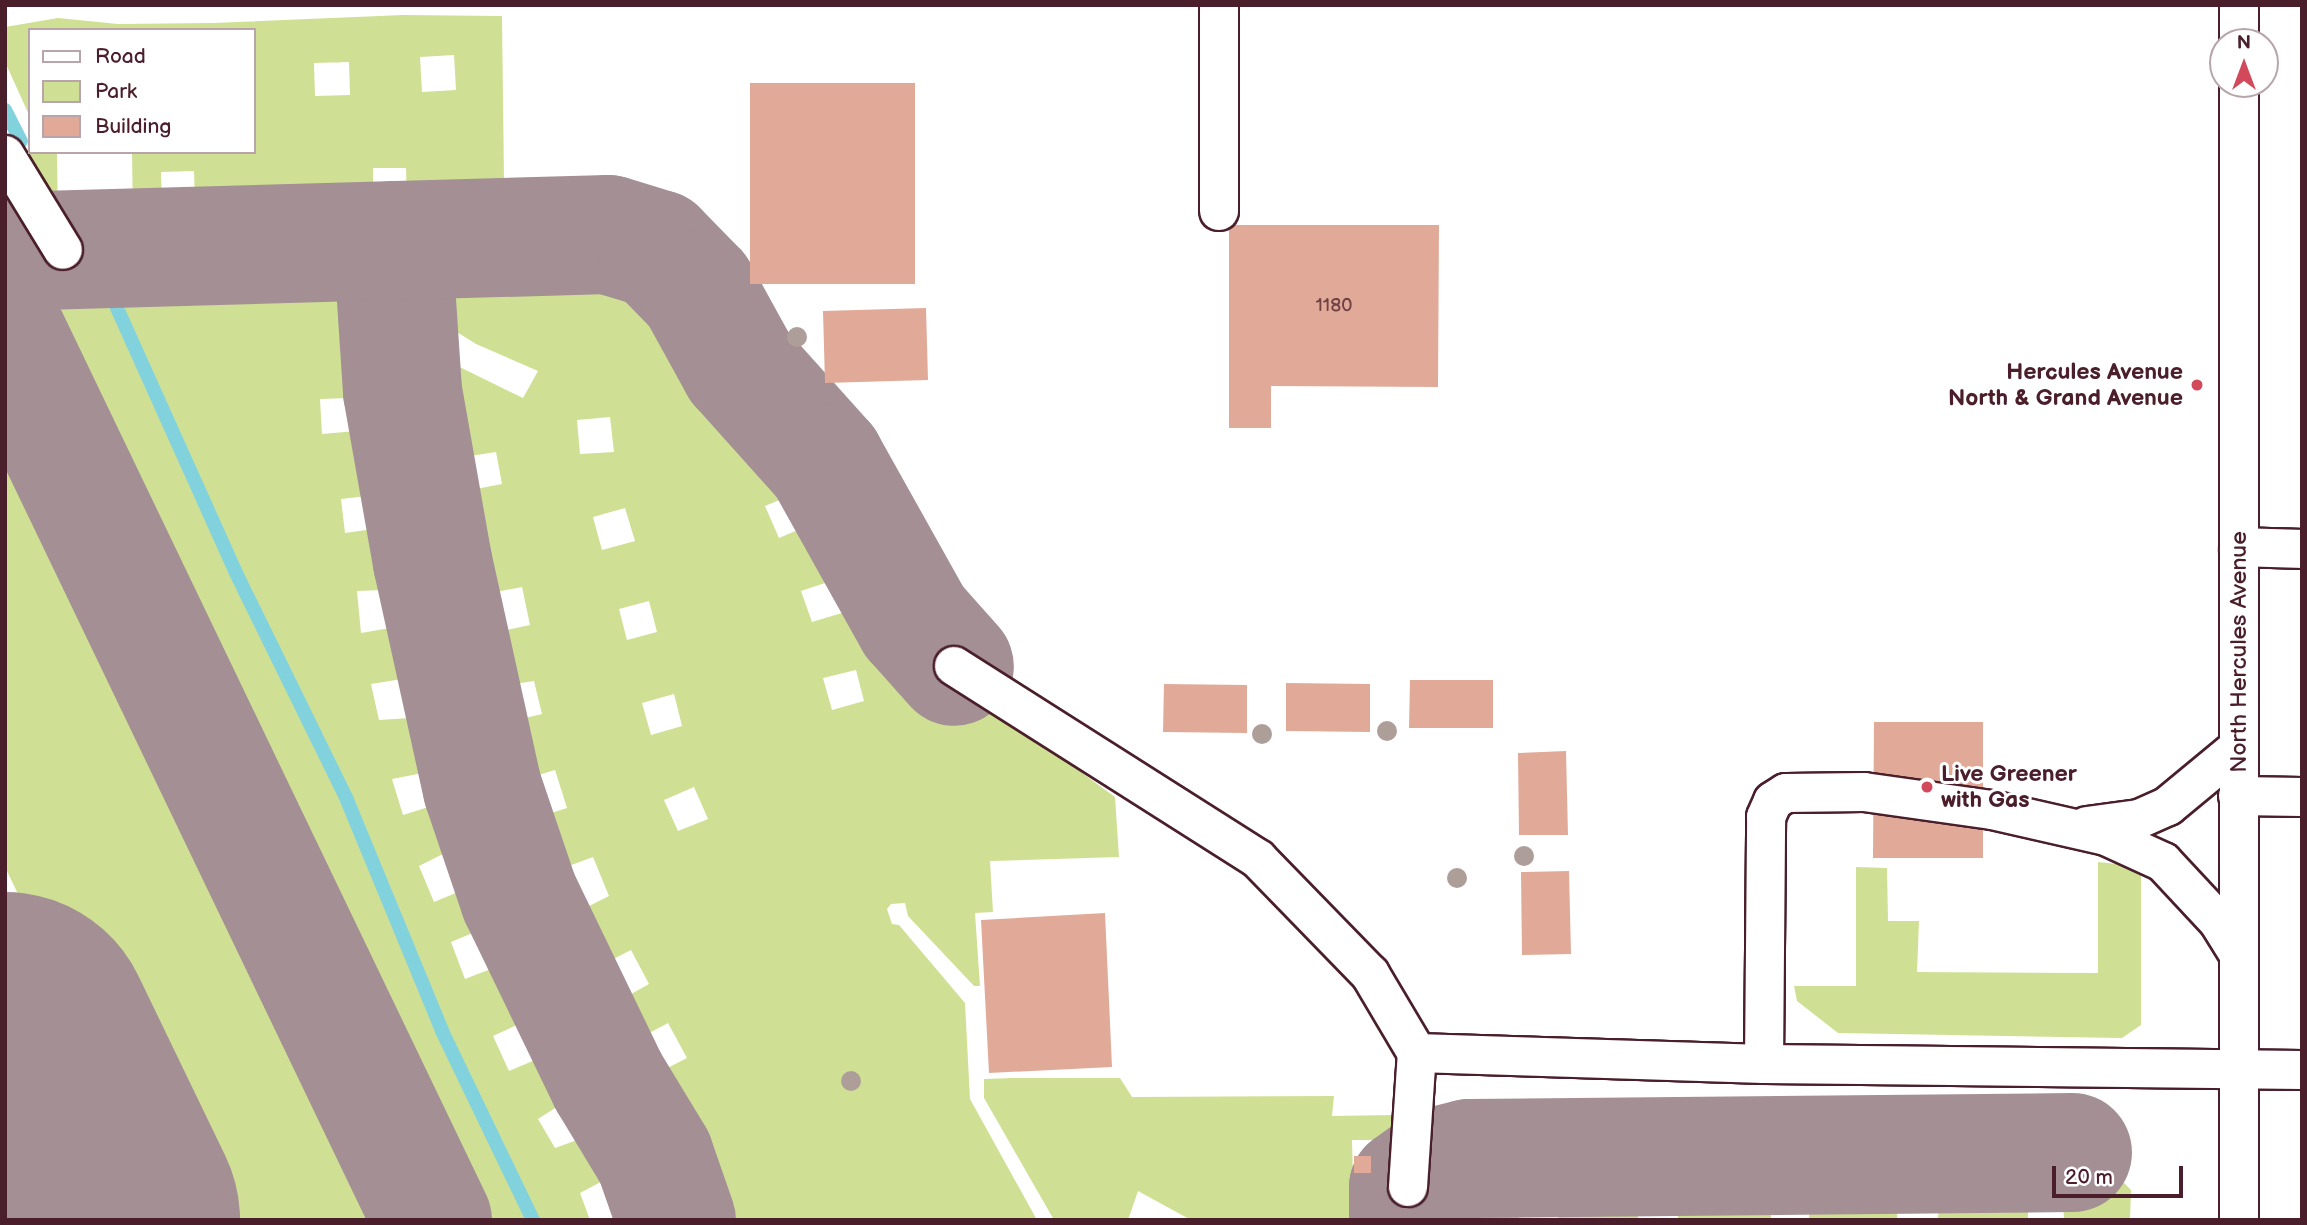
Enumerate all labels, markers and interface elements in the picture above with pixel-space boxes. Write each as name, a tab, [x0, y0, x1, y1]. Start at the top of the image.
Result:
legend	[28, 28, 256, 154]
north arrow	[2209, 28, 2279, 98]
text: N	[2237, 32, 2251, 55]
text: Road	[95, 44, 146, 69]
text: Park	[95, 79, 137, 104]
text: Building	[95, 114, 171, 139]
house number: 1180	[1316, 295, 1352, 317]
place label: Hercules Avenue North & Grand Avenue	[1948, 358, 2183, 412]
marker: Hercules Avenue North & Grand Avenue	[2189, 377, 2205, 393]
street label: North Hercules Avenue	[2225, 531, 2253, 773]
place label: Live Greener with Gas	[1941, 760, 2077, 814]
marker: Live Greener with Gas	[1919, 779, 1935, 795]
scale bar	[2055, 1152, 2186, 1196]
text: 20 m	[2065, 1165, 2113, 1190]

